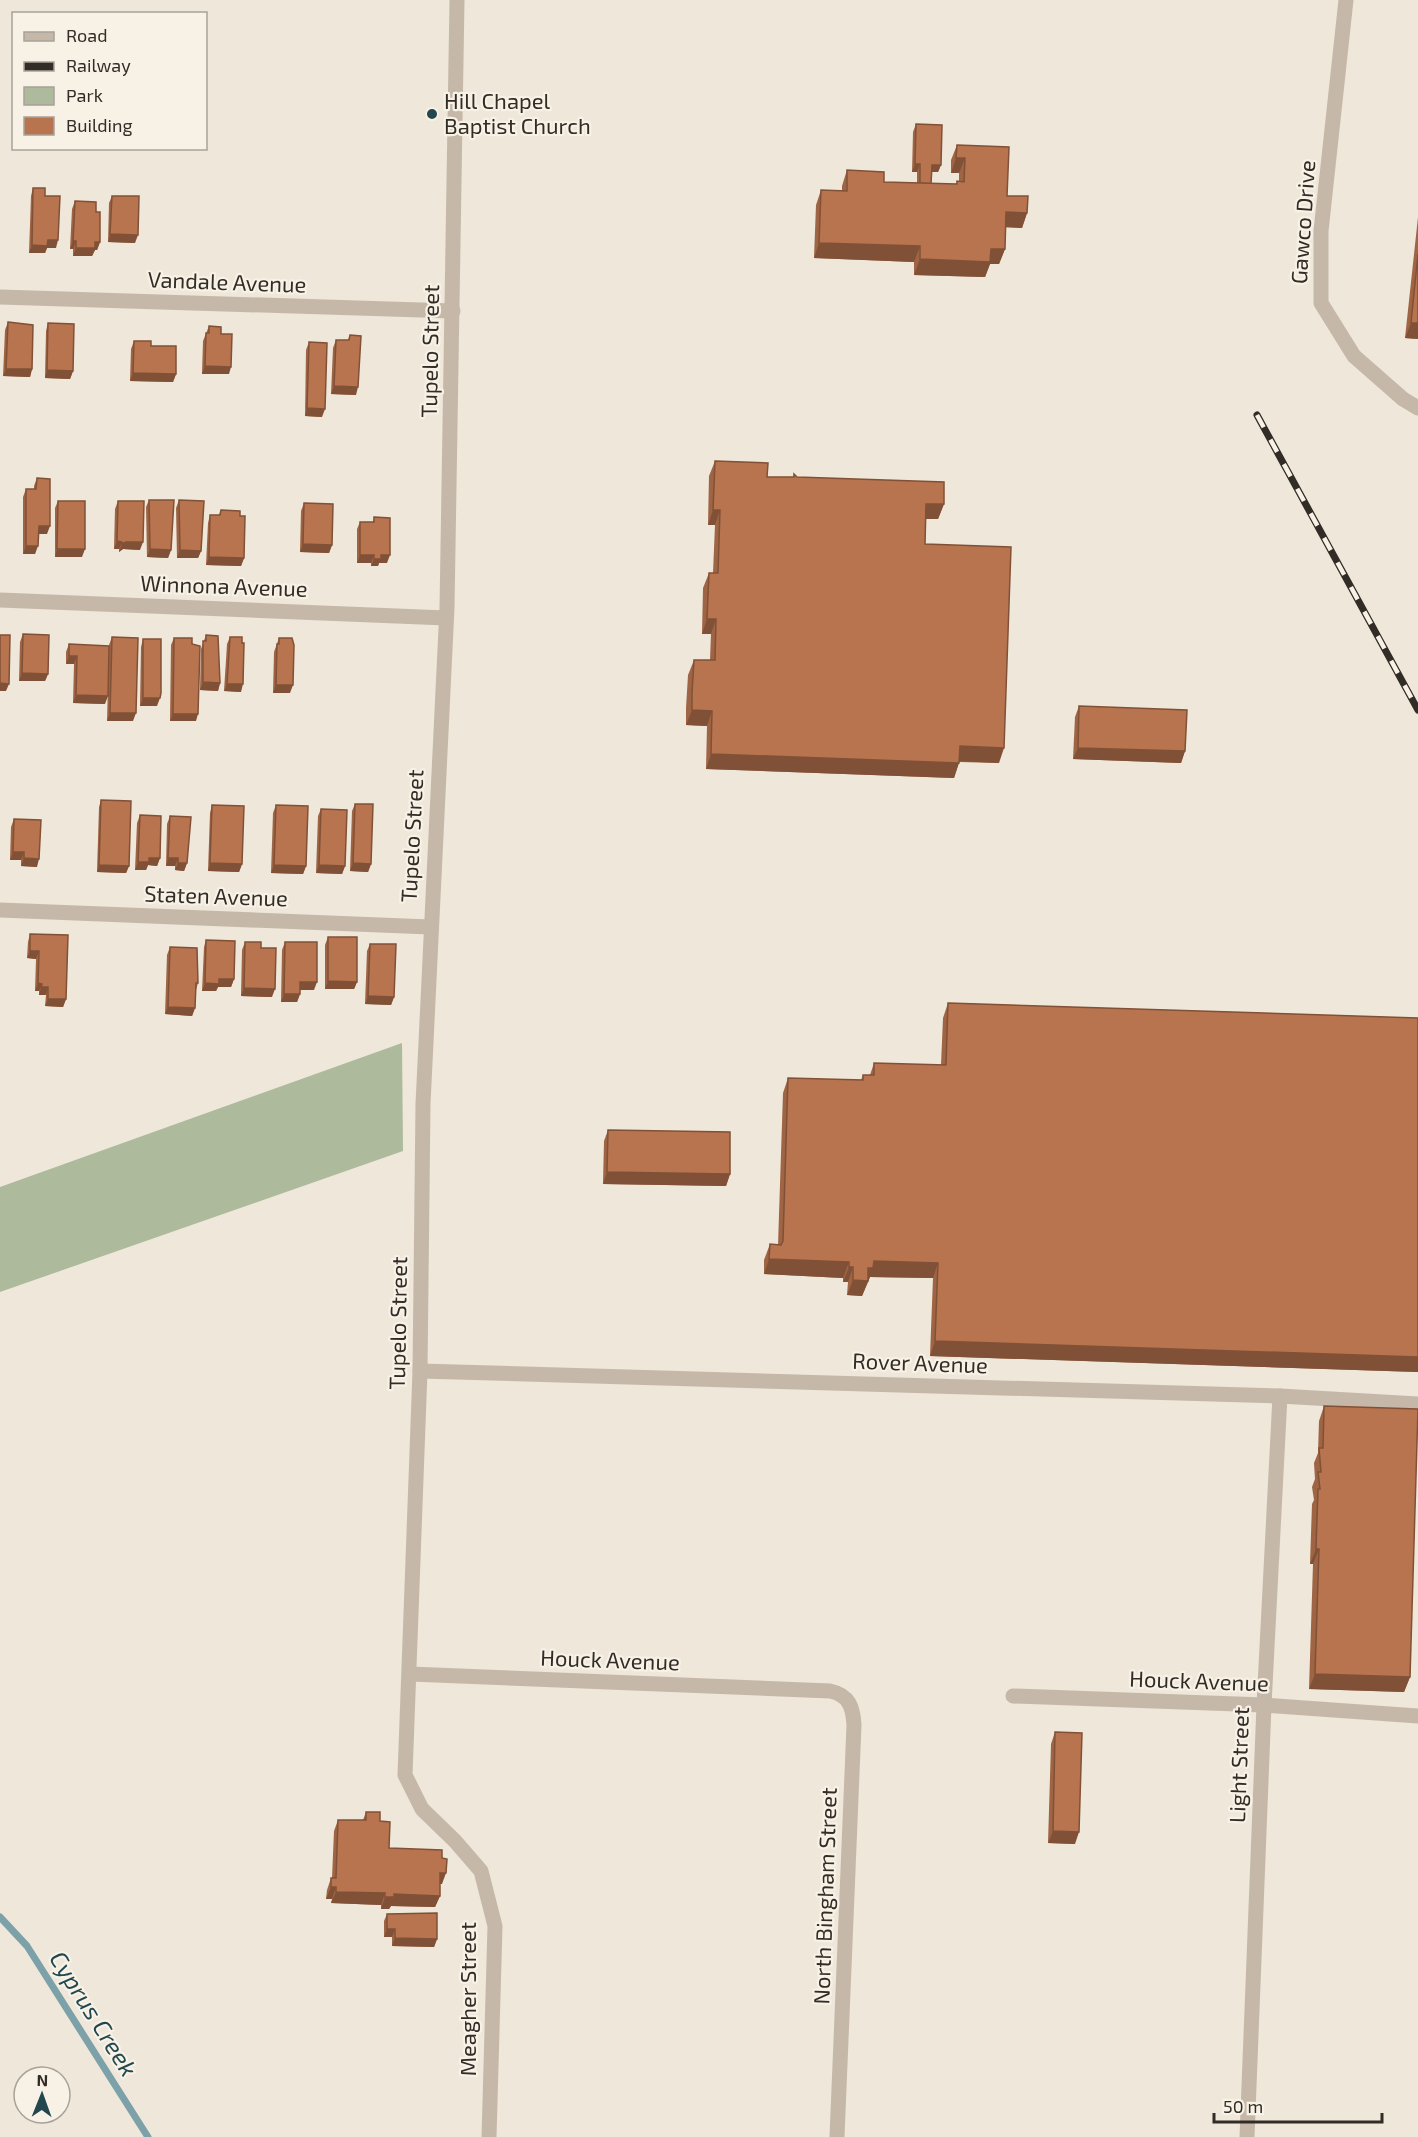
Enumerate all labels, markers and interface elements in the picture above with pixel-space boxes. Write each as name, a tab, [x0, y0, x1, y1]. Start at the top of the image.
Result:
legend	[12, 12, 207, 150]
text: Road	[66, 24, 107, 46]
text: Railway	[66, 54, 131, 76]
text: Park	[66, 84, 103, 106]
place label: Hill Chapel Baptist Church	[444, 87, 591, 138]
marker: Hill Chapel Baptist Church	[425, 107, 439, 121]
text: Building	[66, 114, 133, 136]
street label: Gawco Drive	[1285, 159, 1319, 285]
street label: Vandale Avenue	[147, 265, 307, 297]
street label: Tupelo Street	[415, 284, 443, 418]
street label: Winnona Avenue	[140, 569, 308, 601]
street label: Tupelo Street	[395, 769, 427, 903]
street label: Staten Avenue	[144, 880, 288, 911]
street label: Tupelo Street	[383, 1256, 411, 1390]
street label: Rover Avenue	[852, 1347, 988, 1377]
street label: Houck Avenue	[540, 1644, 680, 1674]
street label: Houck Avenue	[1129, 1665, 1269, 1695]
street label: Light Street	[1223, 1706, 1253, 1824]
street label: North Bingham Street	[807, 1787, 841, 2005]
street label: Meagher Street	[454, 1922, 480, 2076]
water label: Cyprus Creek	[44, 1945, 144, 2081]
north arrow	[12, 2065, 72, 2125]
text: N	[36, 2070, 48, 2089]
scale bar	[1214, 2086, 1382, 2124]
text: 50 m	[1223, 2095, 1263, 2117]

